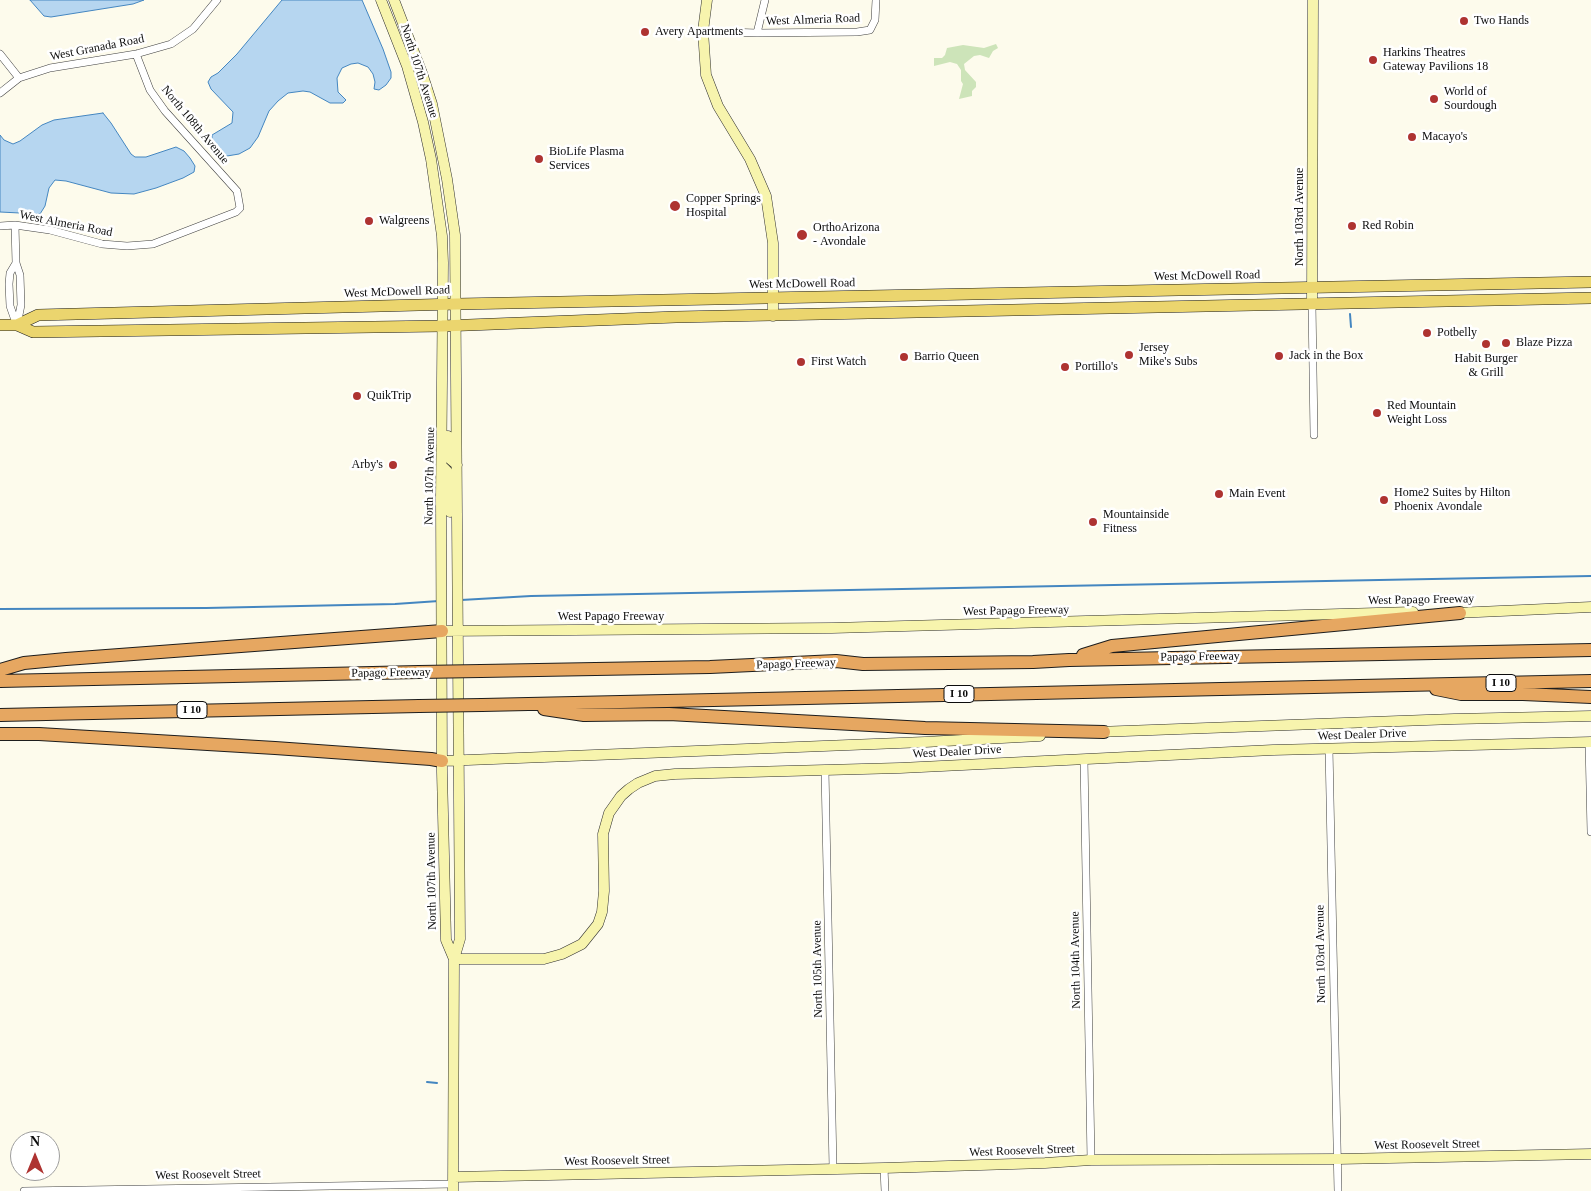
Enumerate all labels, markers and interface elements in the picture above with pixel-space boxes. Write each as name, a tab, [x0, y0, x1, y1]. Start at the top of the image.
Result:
street label: West Almeria Road	[766, 11, 860, 29]
place label: Two Hands	[1474, 14, 1529, 28]
marker: Two Hands	[1458, 15, 1470, 27]
street label: North 107th Avenue	[397, 22, 441, 120]
place label: Avery Apartments	[655, 25, 743, 39]
marker: Avery Apartments	[639, 26, 651, 38]
street label: West Granada Road	[49, 32, 145, 64]
place label: Harkins Theatres Gateway Pavilions 18	[1383, 46, 1488, 74]
marker: Harkins Theatres Gateway Pavilions 18	[1367, 54, 1379, 66]
street label: North 108th Avenue	[158, 83, 232, 167]
place label: World of Sourdough	[1444, 85, 1497, 113]
marker: World of Sourdough	[1428, 93, 1440, 105]
place label: Macayo's	[1422, 130, 1467, 144]
marker: Macayo's	[1406, 131, 1418, 143]
place label: BioLife Plasma Services	[549, 145, 624, 173]
marker: BioLife Plasma Services	[533, 153, 545, 165]
street label: North 103rd Avenue	[1293, 168, 1307, 266]
place label: Copper Springs Hospital	[686, 192, 761, 220]
marker: Copper Springs Hospital	[668, 199, 682, 213]
street label: West Almeria Road	[18, 208, 114, 240]
place label: Walgreens	[379, 214, 429, 228]
marker: Walgreens	[363, 215, 375, 227]
place label: Red Robin	[1362, 219, 1414, 233]
marker: Red Robin	[1346, 220, 1358, 232]
place label: OrthoArizona - Avondale	[813, 221, 880, 249]
marker: OrthoArizona - Avondale	[795, 228, 809, 242]
street label: West McDowell Road	[1154, 268, 1260, 284]
street label: West McDowell Road	[749, 276, 855, 292]
street label: West McDowell Road	[344, 283, 450, 301]
place label: Potbelly	[1437, 326, 1477, 340]
marker: Potbelly	[1421, 327, 1433, 339]
place label: Blaze Pizza	[1516, 336, 1572, 350]
marker: Blaze Pizza	[1500, 337, 1512, 349]
marker: Habit Burger & Grill	[1480, 338, 1492, 350]
place label: Jersey Mike's Subs	[1139, 341, 1198, 369]
marker: Jersey Mike's Subs	[1123, 349, 1135, 361]
place label: Jack in the Box	[1289, 349, 1363, 363]
place label: Barrio Queen	[914, 350, 979, 364]
marker: Jack in the Box	[1273, 350, 1285, 362]
marker: Barrio Queen	[898, 351, 910, 363]
place label: Habit Burger & Grill	[1455, 352, 1517, 380]
place label: First Watch	[811, 355, 866, 369]
marker: First Watch	[795, 356, 807, 368]
place label: Portillo's	[1075, 360, 1118, 374]
marker: Portillo's	[1059, 361, 1071, 373]
place label: QuikTrip	[367, 389, 411, 403]
marker: QuikTrip	[351, 390, 363, 402]
place label: Red Mountain Weight Loss	[1387, 399, 1456, 427]
marker: Red Mountain Weight Loss	[1371, 407, 1383, 419]
street label: North 107th Avenue	[422, 427, 438, 525]
place label: Arby's	[352, 458, 383, 472]
marker: Arby's	[387, 459, 399, 471]
place label: Home2 Suites by Hilton Phoenix Avondale	[1394, 486, 1510, 514]
place label: Main Event	[1229, 487, 1285, 501]
marker: Main Event	[1213, 488, 1225, 500]
marker: Home2 Suites by Hilton Phoenix Avondale	[1378, 494, 1390, 506]
place label: Mountainside Fitness	[1103, 508, 1169, 536]
marker: Mountainside Fitness	[1087, 516, 1099, 528]
street label: West Papago Freeway	[1368, 592, 1474, 608]
street label: West Papago Freeway	[963, 603, 1069, 619]
street label: West Papago Freeway	[558, 610, 664, 624]
street label: Papago Freeway	[1160, 649, 1240, 665]
street label: Papago Freeway	[756, 655, 836, 673]
street label: Papago Freeway	[351, 665, 431, 681]
road number: I 10	[1486, 674, 1516, 691]
road number: I 10	[944, 686, 974, 702]
road number: I 10	[177, 702, 207, 718]
street label: West Dealer Drive	[1317, 726, 1407, 744]
street label: West Dealer Drive	[912, 742, 1002, 762]
street label: North 107th Avenue	[424, 832, 440, 930]
street label: North 103rd Avenue	[1313, 905, 1329, 1003]
street label: North 104th Avenue	[1068, 911, 1084, 1009]
street label: North 105th Avenue	[810, 920, 826, 1018]
north arrow	[10, 1131, 60, 1181]
text: N	[30, 1134, 40, 1149]
street label: West Roosevelt Street	[1374, 1137, 1480, 1153]
street label: West Roosevelt Street	[969, 1142, 1075, 1160]
street label: West Roosevelt Street	[564, 1153, 670, 1169]
street label: West Roosevelt Street	[155, 1167, 261, 1183]

